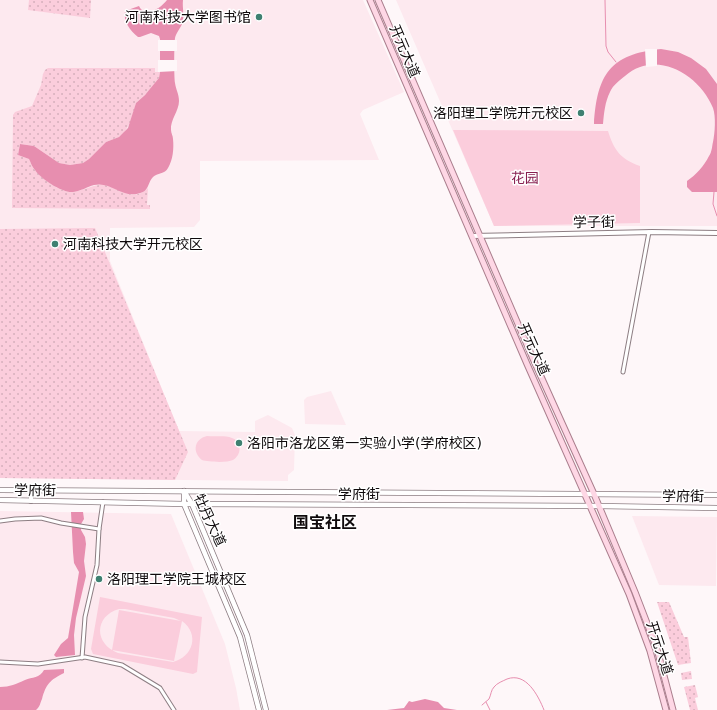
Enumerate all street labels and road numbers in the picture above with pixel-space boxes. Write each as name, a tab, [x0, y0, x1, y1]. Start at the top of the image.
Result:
street label: 开元大道	[387, 22, 423, 80]
street label: 学子街	[573, 214, 615, 230]
street label: 开元大道	[515, 320, 553, 378]
street label: 学府街	[14, 482, 56, 498]
street label: 学府街	[338, 486, 380, 502]
street label: 学府街	[662, 488, 704, 504]
street label: 牡丹大道	[191, 491, 229, 549]
street label: 开元大道	[644, 619, 676, 677]

